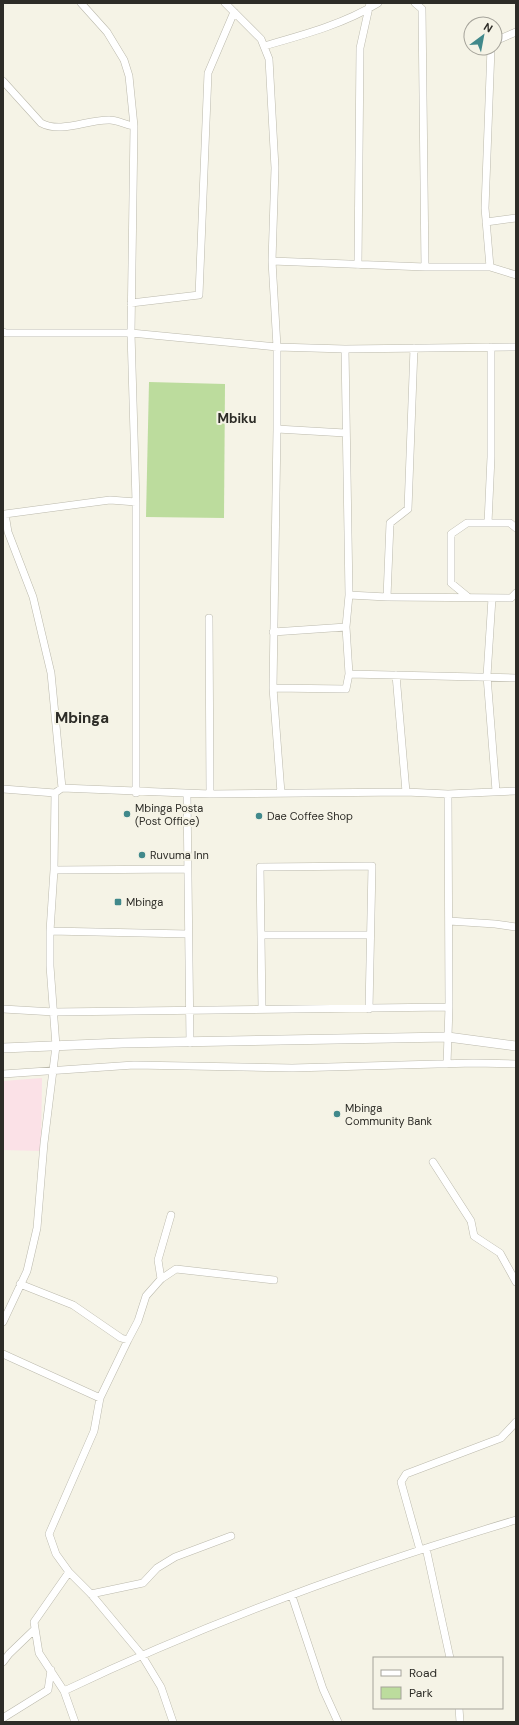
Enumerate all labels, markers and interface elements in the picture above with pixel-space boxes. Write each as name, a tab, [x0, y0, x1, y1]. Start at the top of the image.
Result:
north arrow	[463, 16, 503, 56]
text: N	[481, 19, 495, 36]
district label: Mbiku	[217, 410, 257, 427]
district label: Mbinga	[55, 708, 109, 728]
place label: Mbinga Posta (Post Office)	[135, 801, 203, 828]
marker: Mbinga Posta (Post Office)	[122, 809, 132, 819]
place label: Dae Coffee Shop	[267, 809, 353, 823]
marker: Dae Coffee Shop	[254, 811, 264, 821]
place label: Ruvuma Inn	[150, 848, 209, 862]
marker: Ruvuma Inn	[137, 850, 147, 860]
place label: Mbinga	[126, 895, 163, 909]
marker: Mbinga	[113, 897, 123, 907]
place label: Mbinga Community Bank	[345, 1101, 433, 1128]
marker: Mbinga Community Bank	[332, 1109, 342, 1119]
legend	[373, 1657, 503, 1709]
text: Road	[409, 1665, 437, 1681]
text: Park	[409, 1685, 433, 1701]

